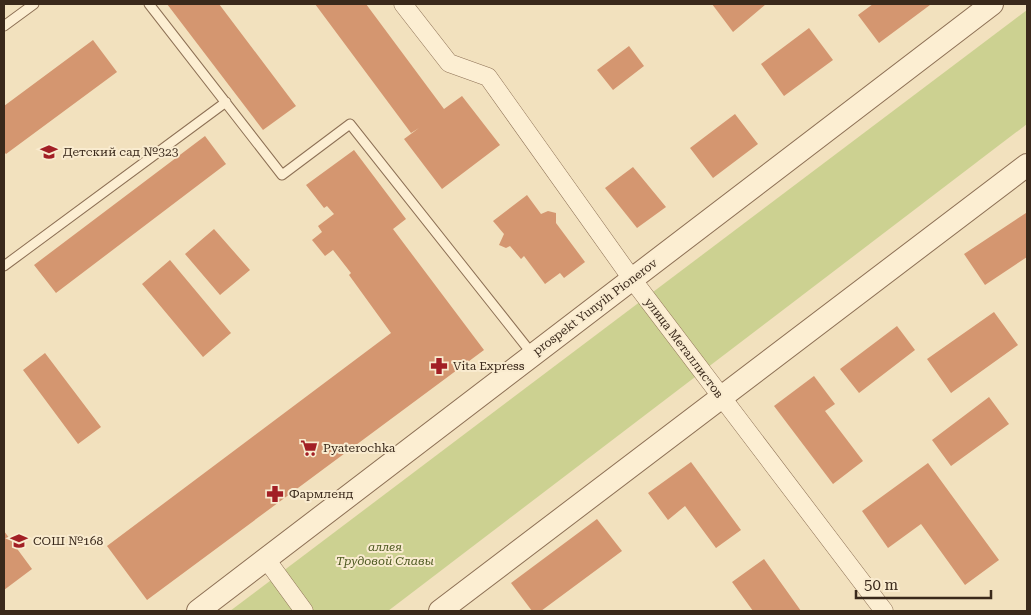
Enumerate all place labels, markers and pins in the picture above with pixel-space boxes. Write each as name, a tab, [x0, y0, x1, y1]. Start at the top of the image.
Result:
school or university icon: Детский сад №323	[39, 142, 59, 162]
place label: Детский сад №323	[63, 145, 179, 159]
pharmacy icon: Vita Express	[429, 356, 449, 376]
place label: Vita Express	[453, 359, 525, 373]
supermarket icon: Pyaterochka	[299, 438, 319, 458]
place label: Pyaterochka	[323, 441, 396, 455]
pharmacy icon: Фармленд	[265, 484, 285, 504]
place label: Фармленд	[289, 487, 354, 501]
school or university icon: СОШ №168	[9, 531, 29, 551]
place label: СОШ №168	[33, 534, 103, 548]

